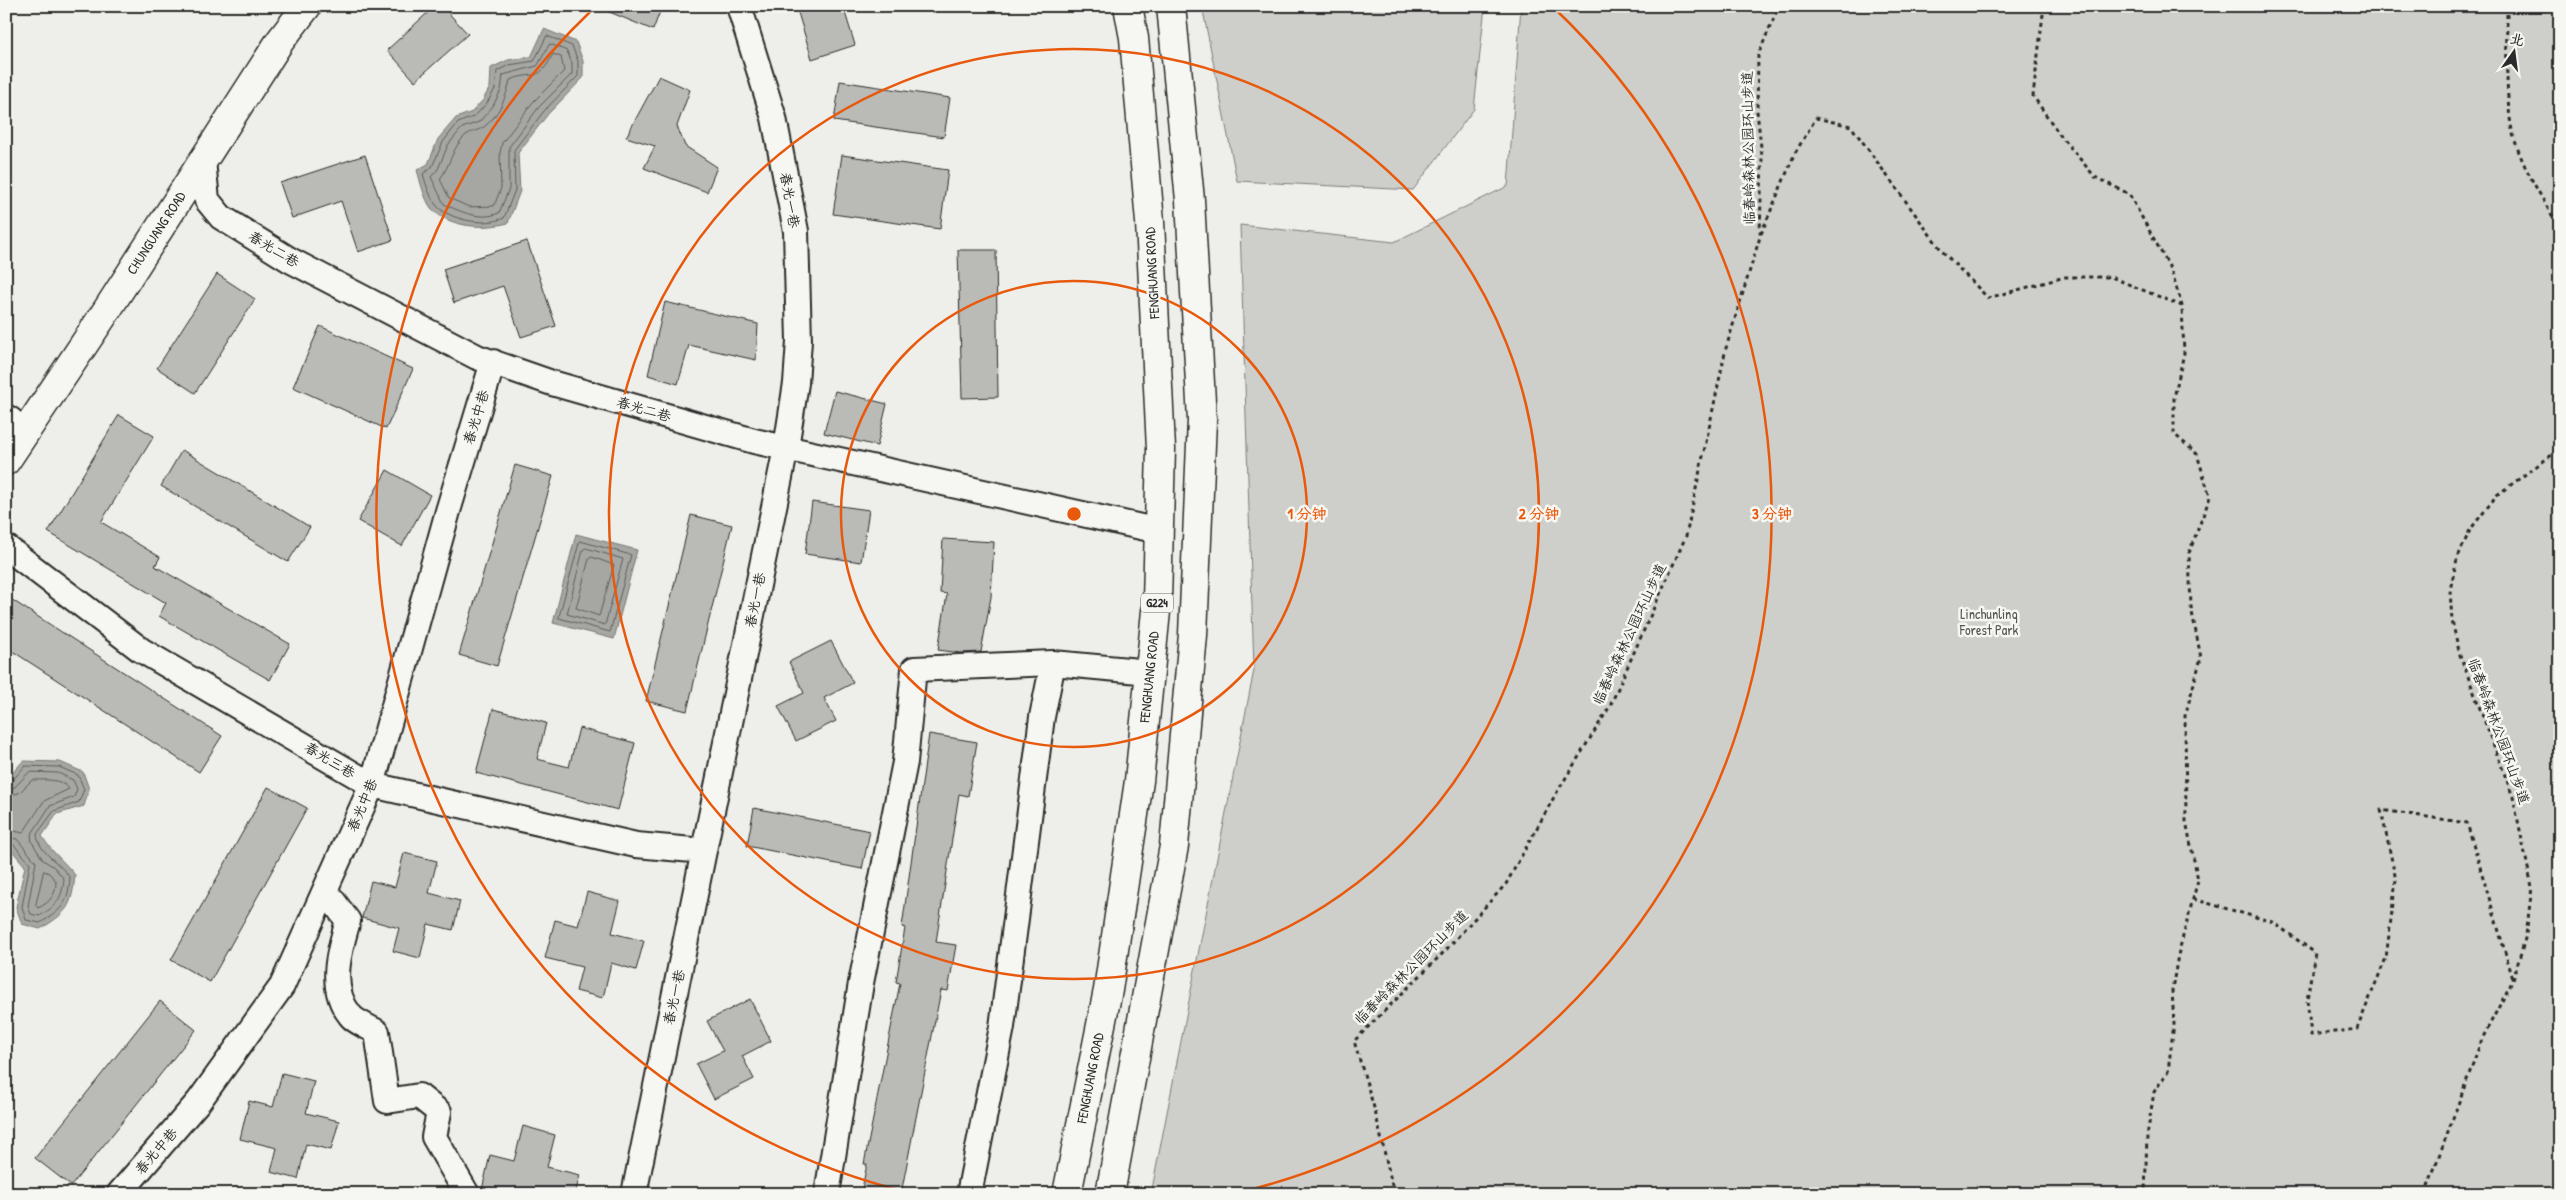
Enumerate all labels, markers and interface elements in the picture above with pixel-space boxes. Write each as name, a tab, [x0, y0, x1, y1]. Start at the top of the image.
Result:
north arrow	[2488, 28, 2538, 78]
text: 北	[2508, 28, 2526, 50]
street label: 临春岭森林公园环山步道	[1737, 71, 1758, 225]
street label: 春光一巷	[776, 171, 805, 230]
street label: CHUNGUANG ROAD	[122, 187, 190, 278]
street label: 春光二巷	[245, 226, 304, 272]
street label: FENGHUANG ROAD	[1140, 226, 1163, 320]
street label: 春光中巷	[458, 386, 493, 446]
street label: 春光二巷	[615, 392, 675, 426]
text: 1 分钟	[1288, 503, 1326, 524]
text: 2 分钟	[1519, 503, 1559, 524]
text: 3 分钟	[1752, 503, 1792, 524]
centre of rings	[1065, 505, 1083, 523]
street label: 临春岭森林公园环山步道	[1587, 560, 1670, 708]
street label: 春光一巷	[740, 570, 769, 629]
road number: G224	[1141, 594, 1173, 612]
park label: Linchunling Forest Park	[1959, 604, 2019, 639]
street label: FENGHUANG ROAD	[1134, 630, 1163, 725]
street label: 临春岭森林公园环山步道	[2464, 655, 2535, 806]
street label: 春光三巷	[301, 737, 360, 783]
street label: 春光中巷	[342, 774, 382, 834]
street label: 临春岭森林公园环山步道	[1349, 905, 1472, 1028]
street label: 春光一巷	[658, 967, 689, 1026]
street label: FENGHUANG ROAD	[1071, 1031, 1108, 1126]
street label: 春光中巷	[130, 1123, 182, 1178]

